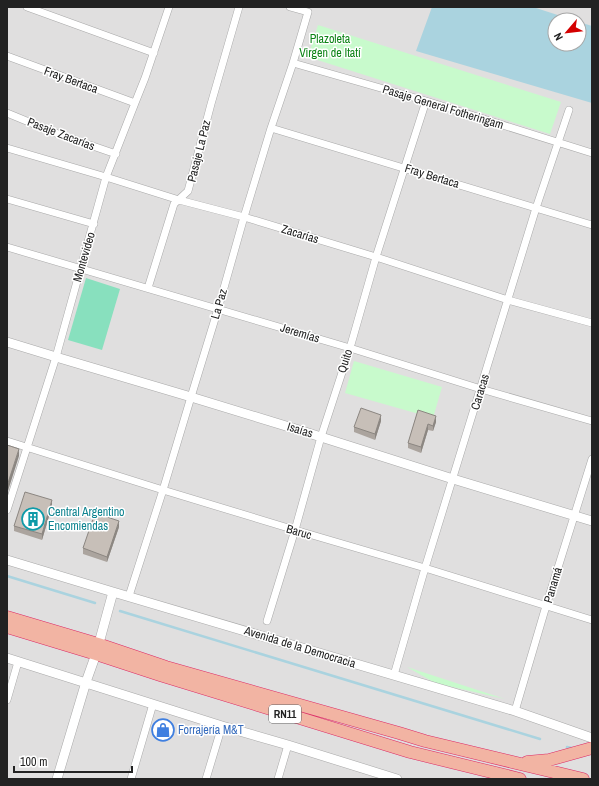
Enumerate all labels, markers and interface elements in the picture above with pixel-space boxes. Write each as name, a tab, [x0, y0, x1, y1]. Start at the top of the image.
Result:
north arrow	[547, 12, 587, 52]
park label: Plazoleta Virgen de Itatí	[299, 31, 361, 61]
text: N	[550, 31, 566, 43]
street label: Fray Bertaca	[42, 63, 101, 97]
street label: Pasaje General Fotheringam	[380, 81, 506, 133]
street label: Pasaje Zacarías	[25, 114, 97, 154]
street label: Pasaje La Paz	[184, 118, 214, 184]
street label: Fray Bertaca	[403, 160, 462, 192]
street label: Zacarías	[279, 221, 321, 247]
street label: Montevideo	[69, 230, 99, 284]
street label: La Paz	[207, 287, 231, 321]
street label: Jeremías	[278, 319, 322, 347]
street label: Quito	[334, 347, 356, 375]
street label: Caracas	[467, 372, 493, 412]
street label: Isaías	[285, 419, 315, 442]
place label: Central Argentino Encomiendas	[48, 504, 125, 534]
building icon: Central Argentino Encomiendas	[20, 506, 46, 532]
street label: Baruc	[284, 521, 314, 543]
street label: Panamá	[540, 565, 566, 605]
street label: Avenida de la Democracia	[241, 622, 358, 672]
road number: RN11	[269, 705, 301, 723]
shop icon: Forrajería M&T	[150, 717, 176, 743]
place label: Forrajería M&T	[178, 722, 244, 738]
scale bar	[14, 748, 132, 774]
text: 100 m	[20, 754, 47, 770]

